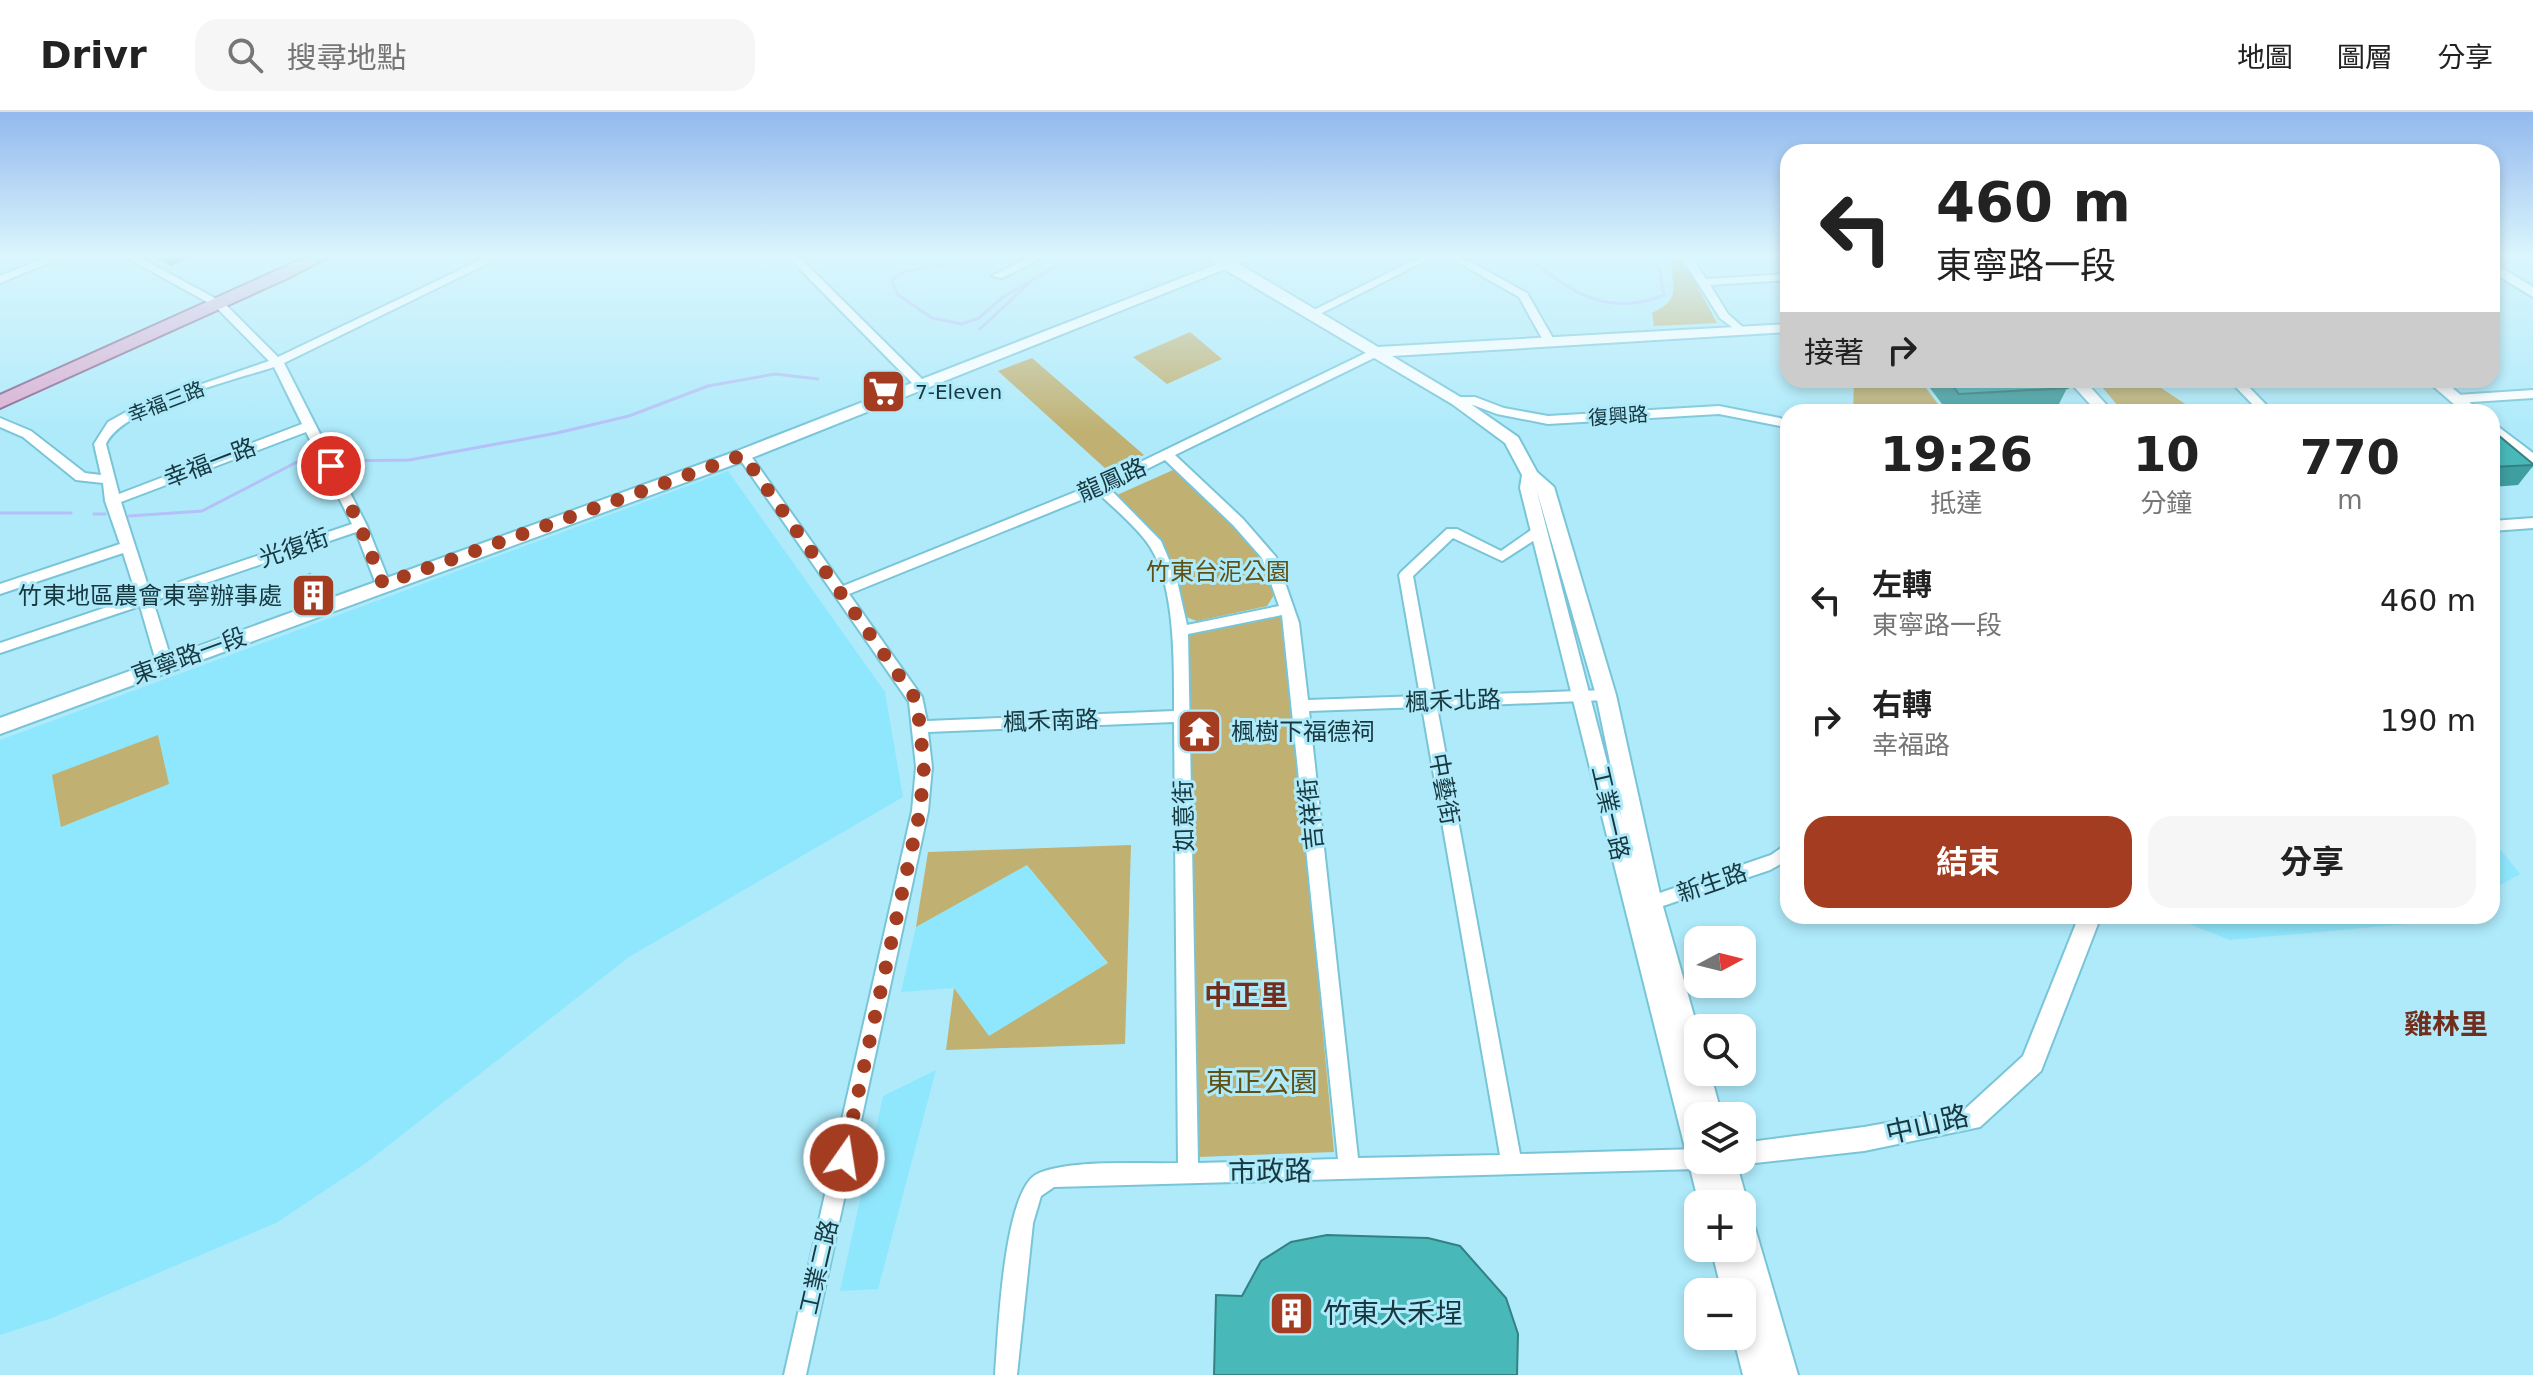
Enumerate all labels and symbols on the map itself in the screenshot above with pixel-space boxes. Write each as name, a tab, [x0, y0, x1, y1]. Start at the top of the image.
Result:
supermarket icon: 7-Eleven	[860, 368, 908, 416]
street label: 幸福三路	[124, 376, 208, 428]
place label: 7-Eleven	[915, 380, 1002, 404]
street label: 復興路	[1587, 402, 1649, 430]
pin	[297, 432, 365, 500]
street label: 幸福一路	[160, 433, 260, 493]
street label: 龍鳳路	[1073, 453, 1151, 507]
street label: 光復街	[255, 523, 333, 573]
park label: 竹東台泥公園	[1146, 558, 1290, 586]
building icon: 竹東地區農會東寧辦事處	[289, 572, 337, 620]
place label: 竹東地區農會東寧辦事處	[18, 582, 282, 610]
street label: 東寧路一段	[128, 622, 250, 690]
street label: 楓禾北路	[1405, 685, 1501, 717]
street label: 楓禾南路	[1003, 705, 1099, 737]
temple icon: 楓樹下福德祠	[1176, 708, 1224, 756]
place label: 楓樹下福德祠	[1231, 718, 1375, 746]
street label: 中藝街	[1424, 751, 1464, 827]
street label: 工業一路	[1586, 763, 1634, 863]
street label: 吉祥街	[1293, 777, 1329, 851]
street label: 如意街	[1169, 780, 1199, 852]
street label: 新生路	[1673, 858, 1751, 908]
north arrow	[1684, 926, 1756, 998]
district label: 中正里	[1204, 979, 1288, 1012]
district label: 雞林里	[2404, 1008, 2488, 1041]
park label: 東正公園	[1206, 1066, 1318, 1099]
street label: 中山路	[1882, 1099, 1972, 1150]
position arrow	[802, 1116, 886, 1200]
street label: 市政路	[1228, 1154, 1312, 1189]
street label: 工業二路	[795, 1217, 843, 1317]
building icon: 竹東大禾埕	[1268, 1289, 1316, 1337]
place label: 竹東大禾埕	[1323, 1297, 1463, 1330]

